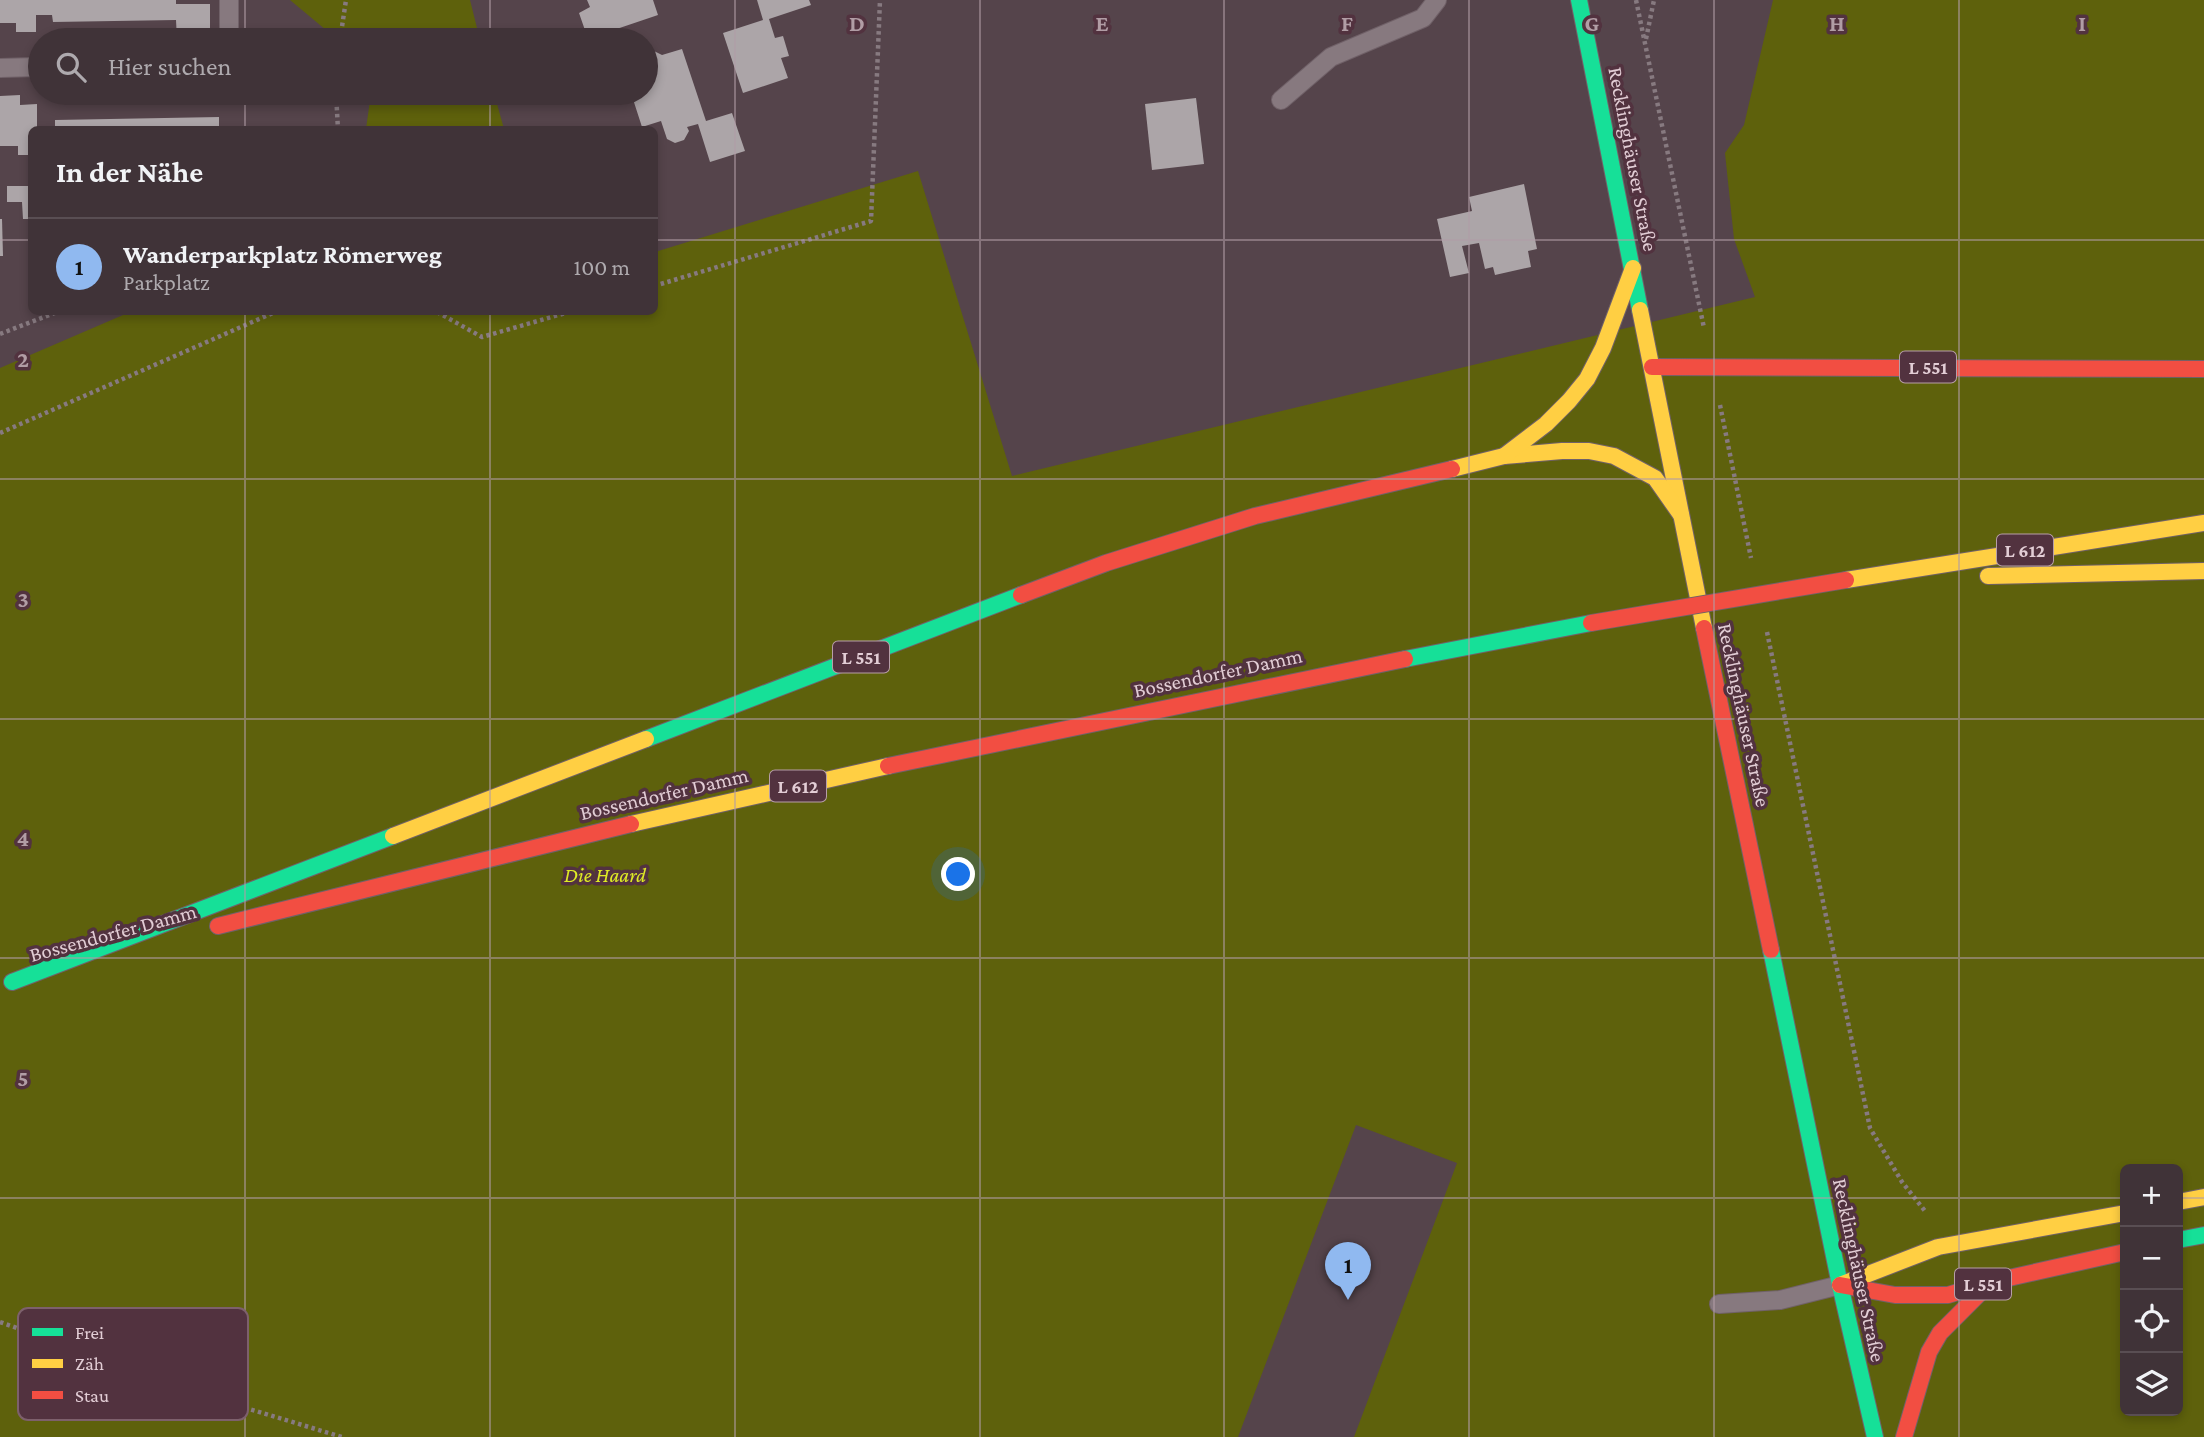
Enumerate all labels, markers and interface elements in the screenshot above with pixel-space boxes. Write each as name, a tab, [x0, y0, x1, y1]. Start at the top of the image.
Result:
text: D	[849, 10, 865, 36]
text: E	[1095, 10, 1109, 36]
text: F	[1341, 10, 1353, 36]
text: G	[1585, 10, 1600, 36]
text: H	[1829, 10, 1845, 36]
text: I	[2078, 10, 2086, 36]
search box	[28, 28, 658, 105]
icon: search	[52, 48, 90, 86]
text: Hier suchen	[108, 52, 231, 81]
street label: Recklinghäuser Straße	[1603, 65, 1663, 253]
text: In der Nähe	[56, 155, 203, 188]
text: Wanderparkplatz Römerweg	[123, 240, 442, 269]
text: 1	[75, 254, 83, 280]
text: 100 m	[574, 254, 630, 280]
text: Parkplatz	[123, 269, 210, 295]
text: 2	[17, 346, 29, 372]
road number: L 551	[1900, 352, 1956, 382]
road number: L 612	[1997, 534, 2053, 566]
text: 3	[17, 586, 29, 612]
street label: Recklinghäuser Straße	[1713, 621, 1775, 809]
road number: L 551	[833, 642, 889, 672]
street label: Bossendorfer Damm	[1131, 643, 1305, 703]
street label: Bossendorfer Damm	[577, 763, 751, 825]
road number: L 612	[770, 771, 826, 802]
text: 4	[17, 825, 29, 851]
your location	[941, 857, 975, 891]
park label: Die Haard	[564, 863, 647, 887]
street label: Bossendorfer Damm	[27, 899, 199, 967]
text: 5	[17, 1065, 29, 1091]
map controls	[2120, 1164, 2183, 1416]
button: +	[2120, 1164, 2183, 1227]
street label: Recklinghäuser Straße	[1828, 1176, 1890, 1364]
button: −	[2120, 1227, 2183, 1290]
pin: 1	[1325, 1242, 1371, 1300]
road number: L 551	[1955, 1268, 2011, 1300]
button: locate	[2120, 1290, 2183, 1353]
legend	[18, 1308, 248, 1420]
text: Frei	[75, 1322, 104, 1343]
text: Zäh	[75, 1353, 104, 1374]
button: layers	[2120, 1353, 2183, 1416]
text: Stau	[75, 1385, 109, 1406]

